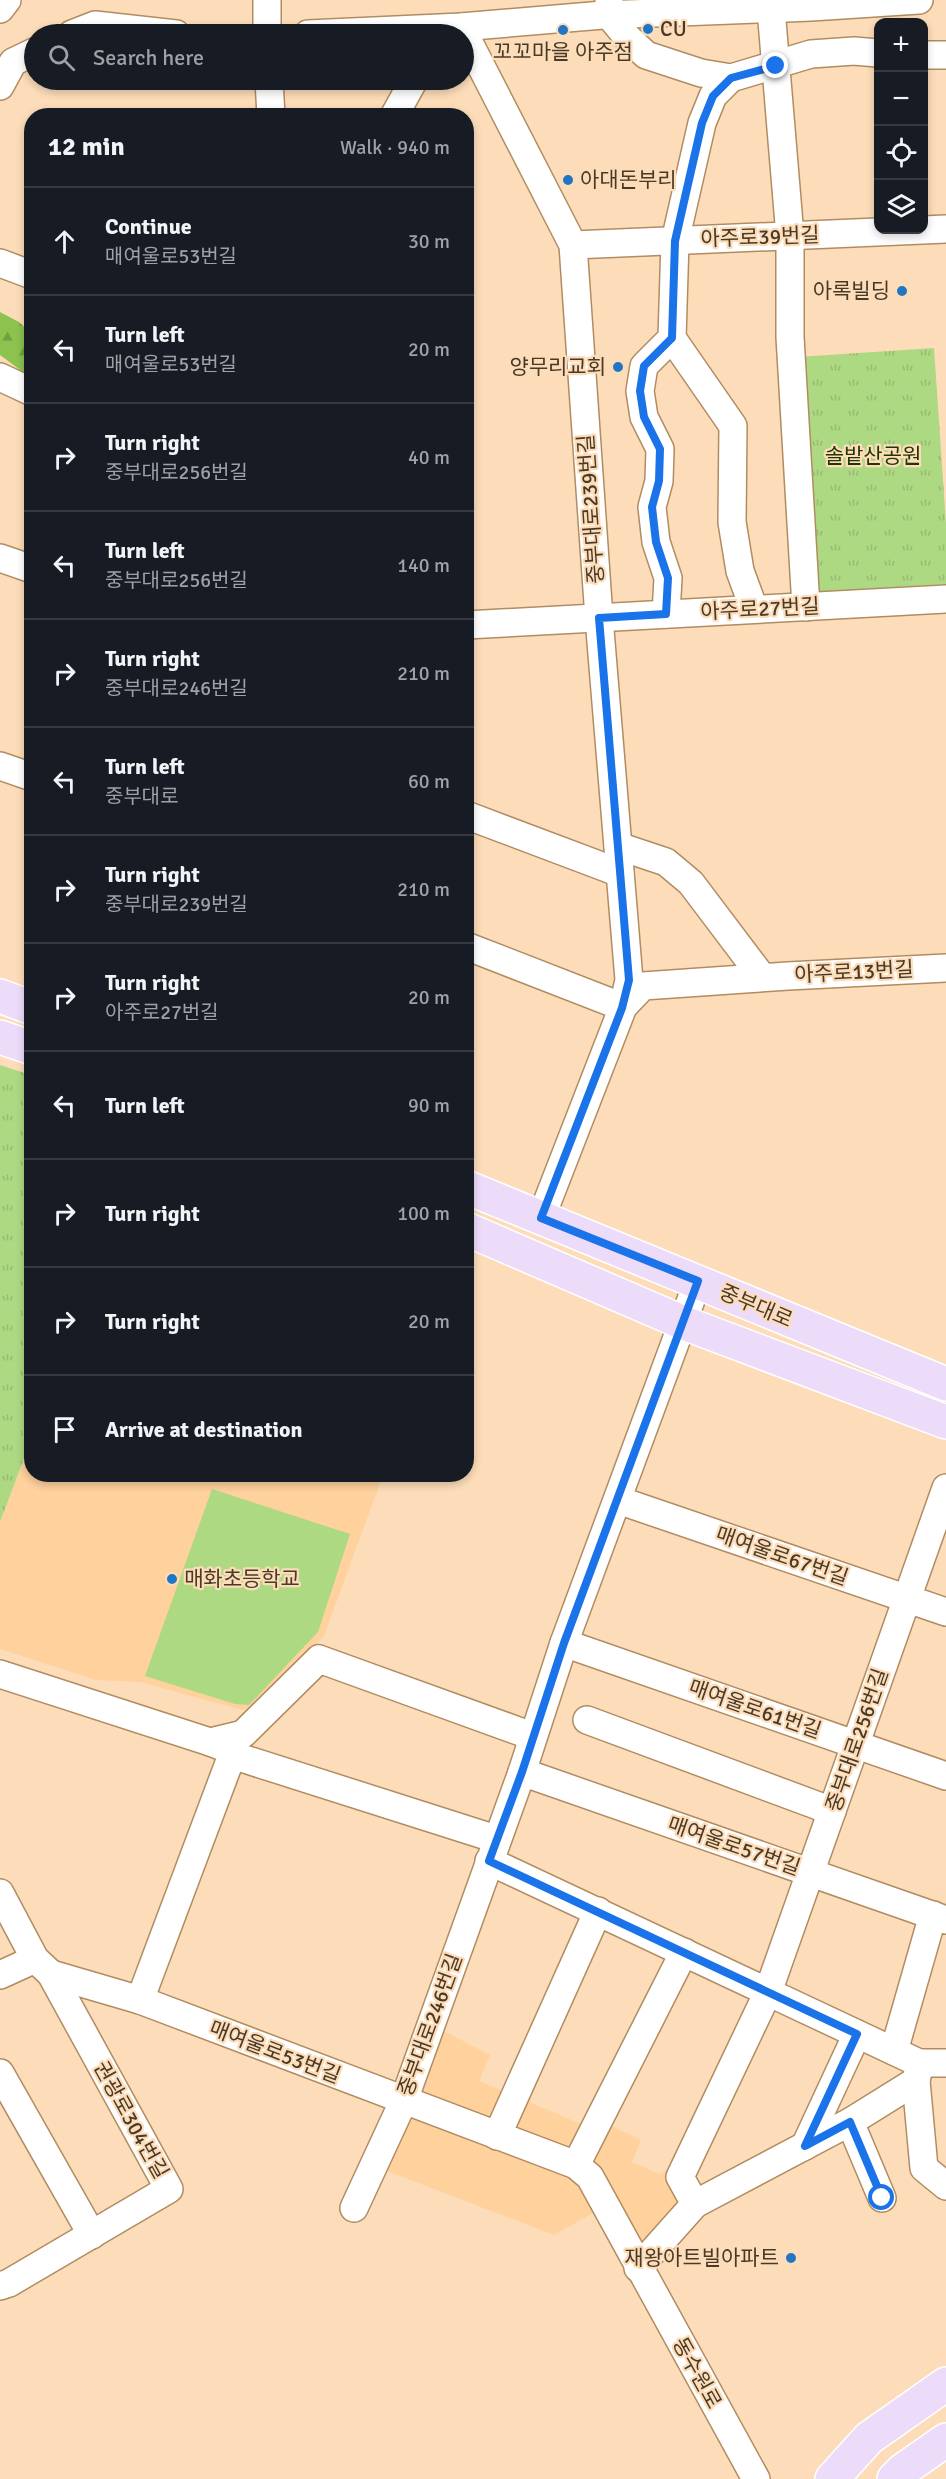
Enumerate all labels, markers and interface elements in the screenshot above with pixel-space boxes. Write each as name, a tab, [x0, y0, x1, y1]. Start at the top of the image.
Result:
place label: CU	[660, 16, 687, 42]
map controls	[874, 18, 928, 234]
button: +	[874, 18, 928, 72]
marker: CU	[641, 22, 655, 36]
marker: 꼬꼬마을 아주점	[556, 23, 570, 37]
search box	[24, 24, 474, 90]
place label: 꼬꼬마을 아주점	[493, 39, 633, 65]
icon: search	[45, 41, 78, 74]
text: Search here	[93, 44, 204, 71]
route end	[762, 52, 788, 78]
button: −	[874, 72, 928, 126]
button: locate	[874, 126, 928, 180]
text: 12 min	[48, 131, 125, 163]
text: Walk · 940 m	[340, 135, 450, 160]
place label: 아대돈부리	[580, 167, 677, 193]
marker: 아대돈부리	[561, 173, 575, 187]
button: layers	[874, 180, 928, 234]
text: Continue	[105, 213, 192, 240]
street label: 아주로39번길	[700, 222, 820, 252]
icon: ahead	[48, 225, 81, 258]
text: 30 m	[408, 229, 450, 254]
text: 매여울로53번길	[105, 244, 237, 269]
place label: 아록빌딩	[813, 278, 890, 304]
marker: 아록빌딩	[895, 284, 909, 298]
text: Turn left	[105, 321, 185, 348]
icon: left	[48, 333, 81, 366]
text: 20 m	[408, 337, 450, 362]
text: 매여울로53번길	[105, 352, 237, 377]
place label: 양무리교회	[509, 354, 606, 380]
marker: 양무리교회	[611, 360, 625, 374]
text: Turn right	[105, 429, 200, 456]
street label: 중부대로239번길	[573, 433, 609, 585]
icon: right	[48, 441, 81, 474]
park label: 솔밭산공원	[825, 443, 921, 469]
text: 40 m	[408, 445, 450, 470]
text: 중부대로256번길	[105, 460, 248, 485]
text: Turn left	[105, 537, 185, 564]
icon: left	[48, 549, 81, 582]
text: 140 m	[397, 553, 450, 578]
text: 중부대로256번길	[105, 568, 248, 593]
street label: 아주로27번길	[700, 593, 820, 625]
text: Turn right	[105, 645, 200, 672]
icon: right	[48, 657, 81, 690]
text: 210 m	[397, 661, 450, 686]
text: 중부대로246번길	[105, 676, 248, 701]
text: Turn left	[105, 753, 185, 780]
icon: left	[48, 765, 81, 798]
text: 60 m	[408, 769, 450, 794]
text: 중부대로	[105, 784, 179, 809]
text: Turn right	[105, 861, 200, 888]
icon: right	[48, 873, 81, 906]
text: 210 m	[397, 877, 450, 902]
text: 중부대로239번길	[105, 892, 248, 917]
street label: 아주로13번길	[794, 956, 914, 988]
text: Turn right	[105, 969, 200, 996]
icon: right	[48, 981, 81, 1014]
text: 20 m	[408, 985, 450, 1010]
text: 아주로27번길	[105, 1000, 219, 1025]
icon: left	[48, 1089, 81, 1122]
text: Turn left	[105, 1092, 185, 1119]
text: 90 m	[408, 1093, 450, 1118]
icon: right	[48, 1197, 81, 1230]
text: Turn right	[105, 1200, 200, 1227]
text: 100 m	[397, 1201, 450, 1226]
street label: 중부대로	[715, 1279, 797, 1333]
icon: right	[48, 1305, 81, 1338]
text: Turn right	[105, 1308, 200, 1335]
text: 20 m	[408, 1309, 450, 1334]
icon: arrive	[48, 1413, 81, 1446]
text: Arrive at destination	[105, 1416, 302, 1443]
street label: 매여울로67번길	[712, 1521, 852, 1591]
place label: 매화초등학교	[184, 1566, 300, 1592]
marker: 매화초등학교	[165, 1572, 179, 1586]
street label: 중부대로256번길	[820, 1665, 894, 1815]
street label: 매여울로61번길	[685, 1674, 825, 1744]
street label: 매여울로57번길	[664, 1811, 804, 1881]
street label: 중부대로246번길	[392, 1950, 468, 2100]
street label: 매여울로53번길	[206, 2015, 344, 2089]
street label: 권광로304번길	[88, 2057, 174, 2183]
route start	[868, 2184, 894, 2210]
place label: 재왕아트빌아파트	[624, 2245, 779, 2271]
marker: 재왕아트빌아파트	[784, 2251, 798, 2265]
street label: 동수원로	[667, 2333, 727, 2413]

